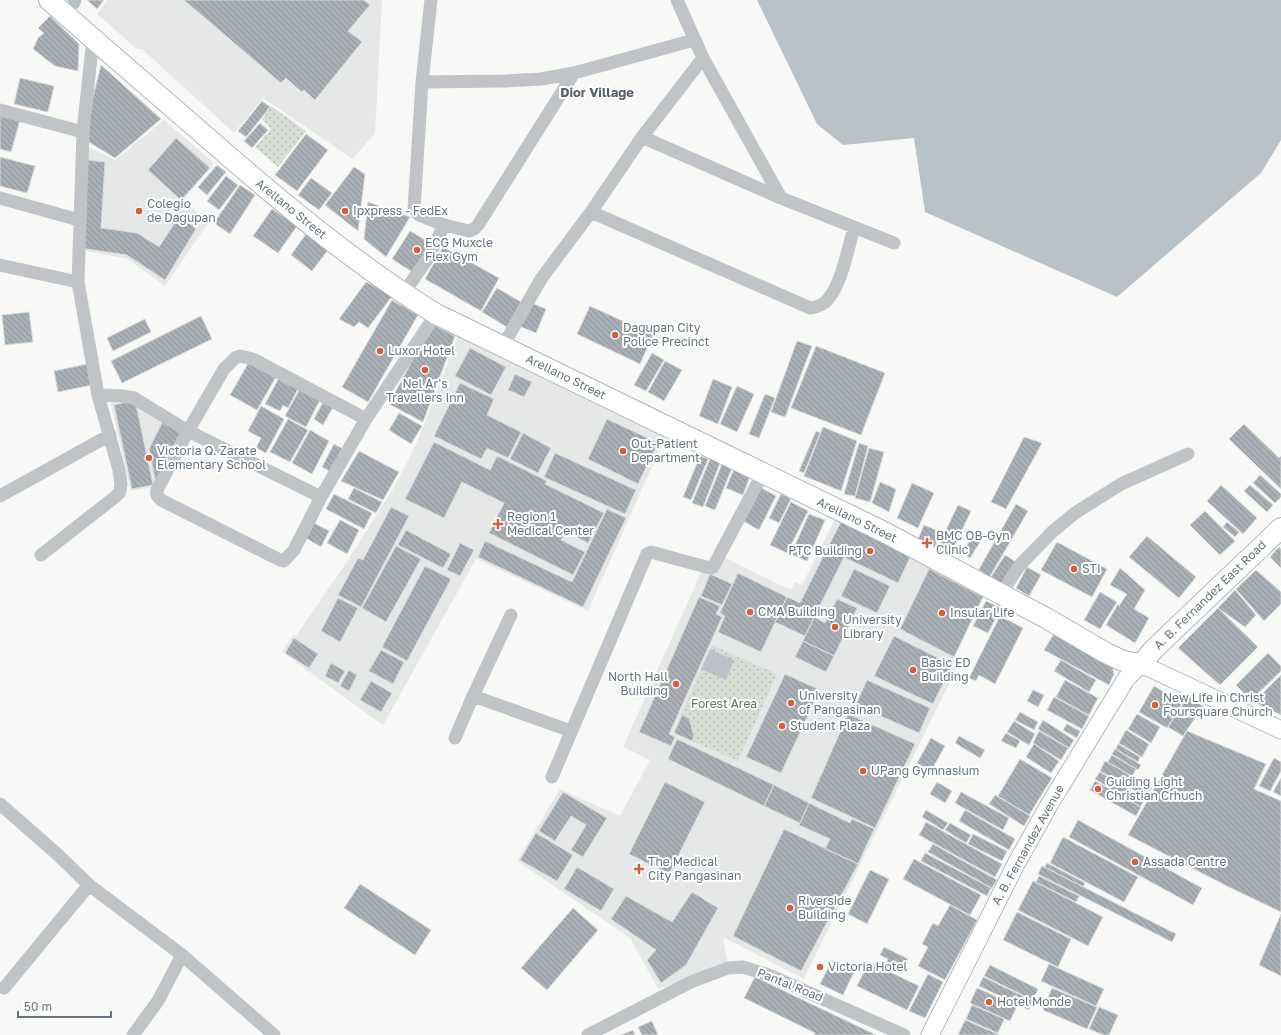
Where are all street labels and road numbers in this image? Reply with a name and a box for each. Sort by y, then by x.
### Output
street label: Arellano Street [253,175,330,242]
street label: Arellano Street [524,351,609,402]
street label: Arellano Street [815,494,900,545]
street label: A. B. Fernandez East Road [1150,537,1269,652]
street label: A. B. Fernandez Avenue [988,782,1067,908]
street label: Pantal Road [755,965,825,1005]

